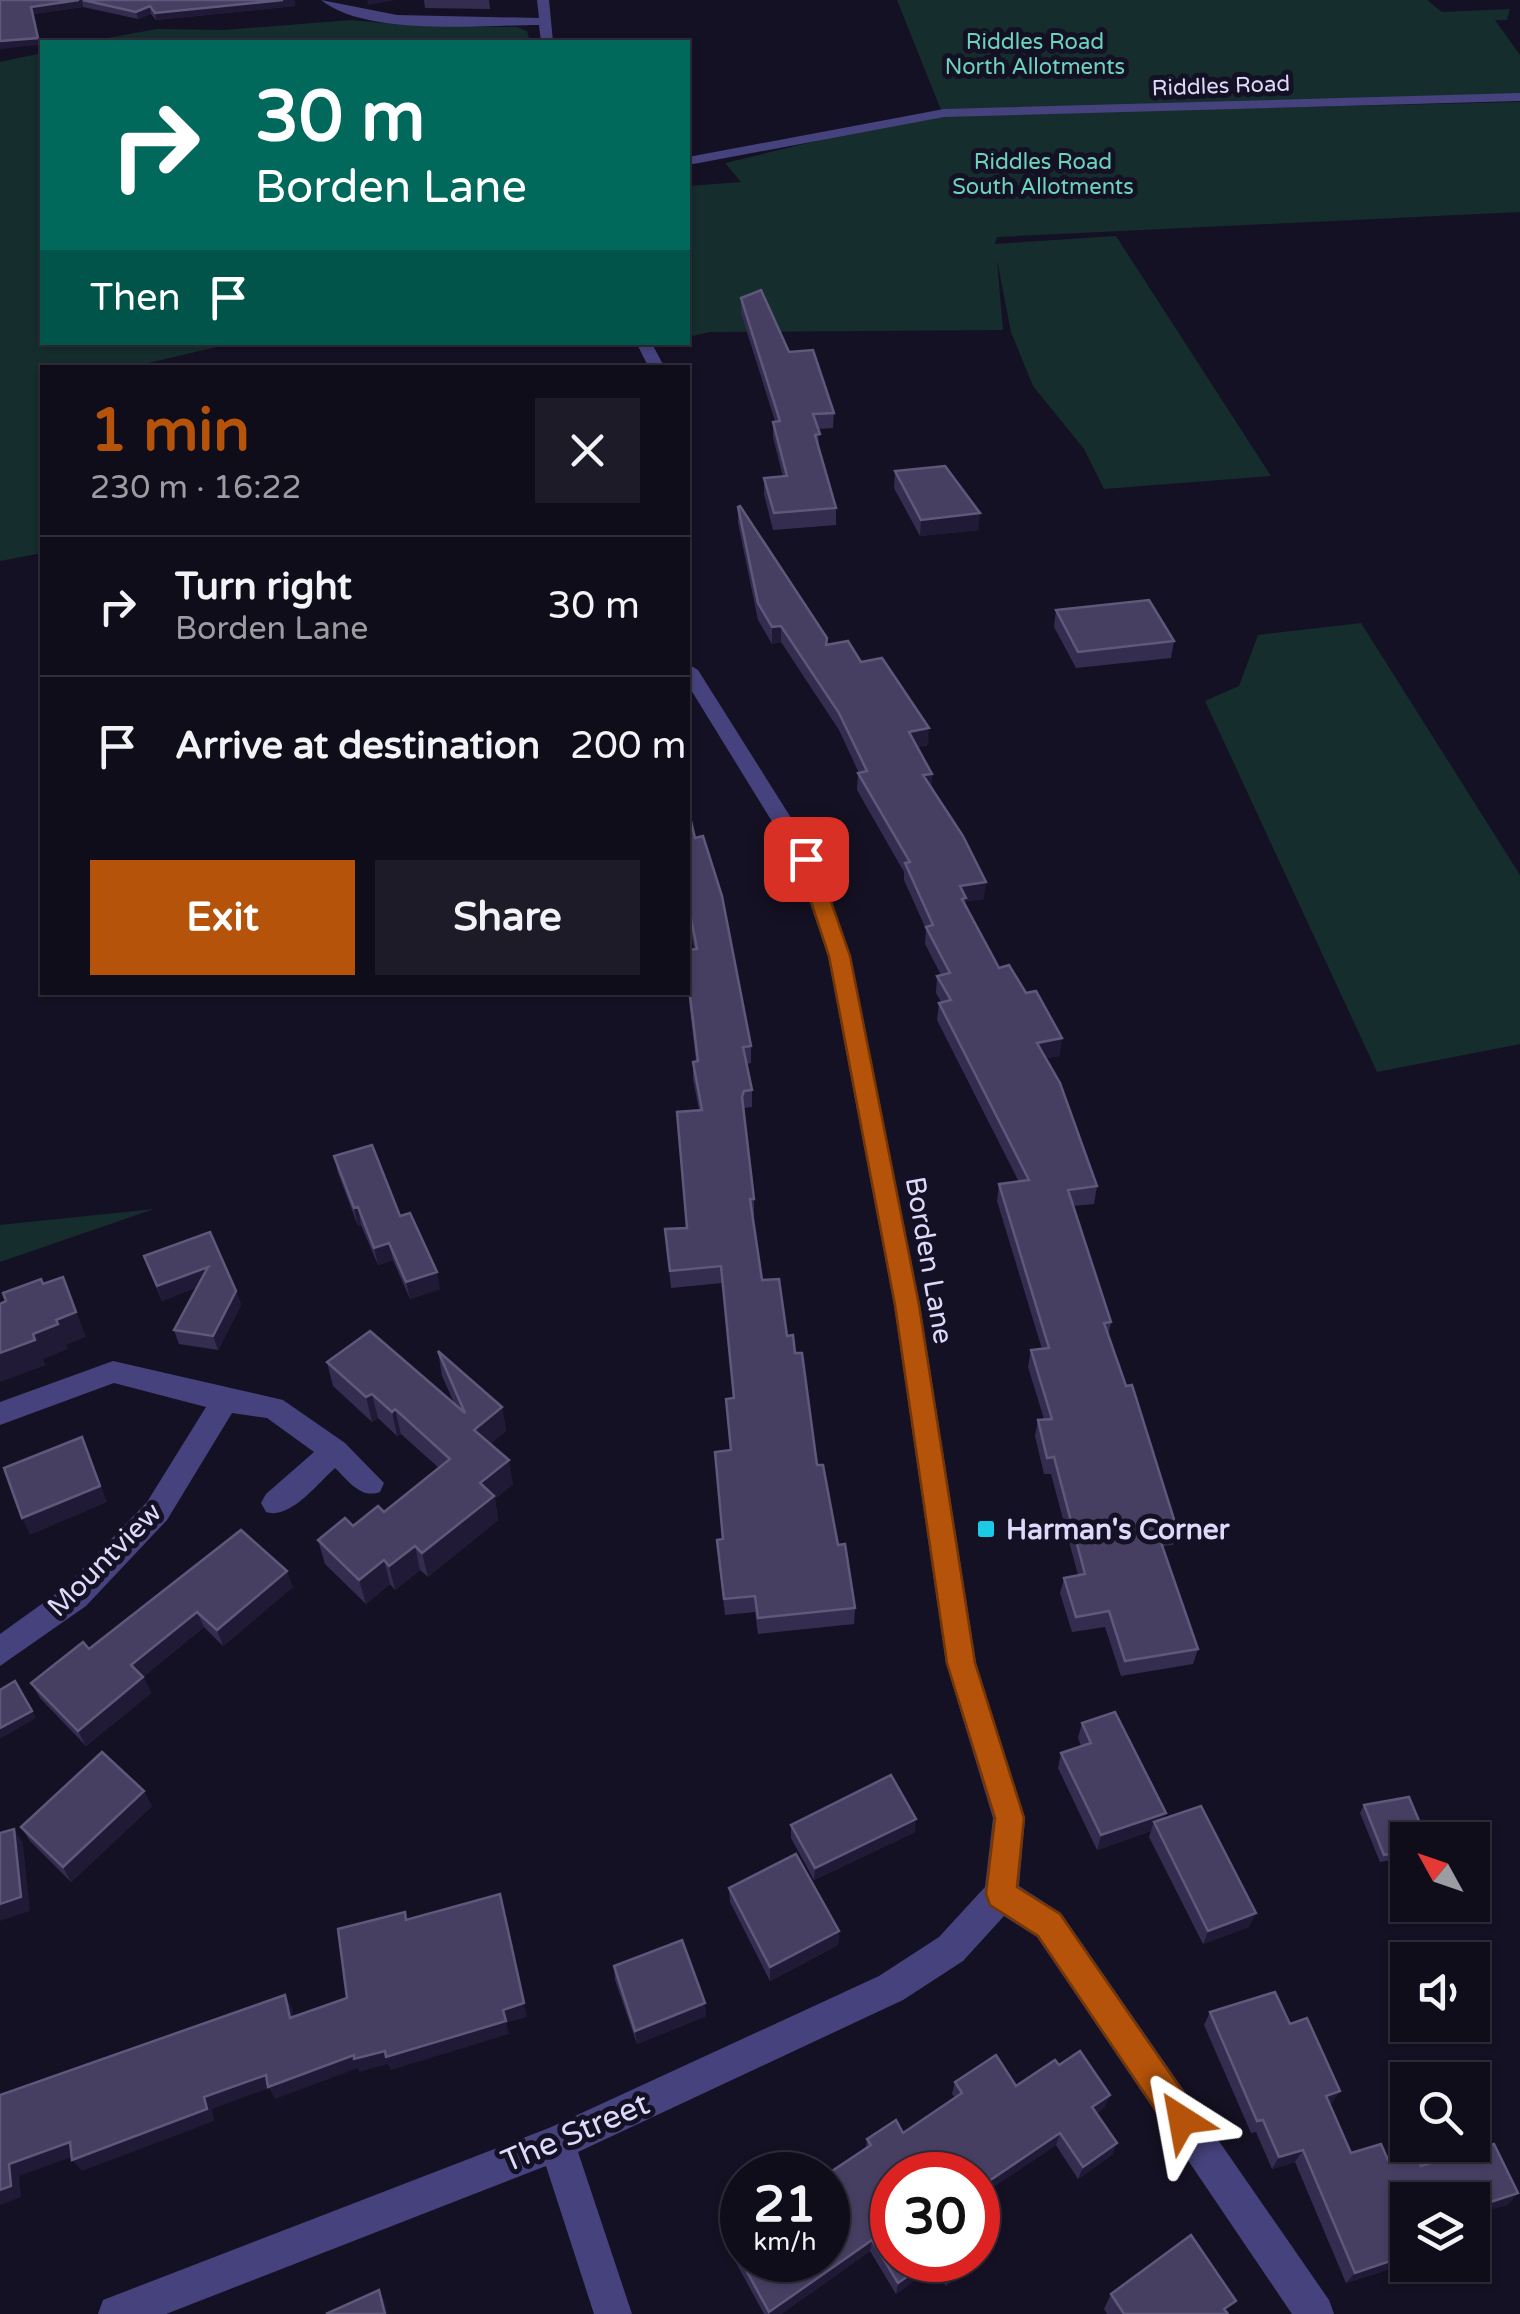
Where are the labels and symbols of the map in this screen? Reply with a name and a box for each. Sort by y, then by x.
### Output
park label: Riddles Road North Allotments [945,29,1125,80]
street label: Riddles Road [1151,71,1291,101]
park label: Riddles Road South Allotments [952,149,1134,200]
pin [764,817,849,902]
street label: Borden Lane [898,1174,960,1346]
street label: Mountview [40,1495,169,1624]
place label: Harman's Corner [1006,1513,1231,1547]
marker: Harman's Corner [975,1518,997,1540]
north arrow [1390,1822,1490,1922]
position arrow [1130,2068,1234,2172]
street label: The Street [496,2085,655,2181]
speed limit sign: 30 [870,2152,1000,2282]

